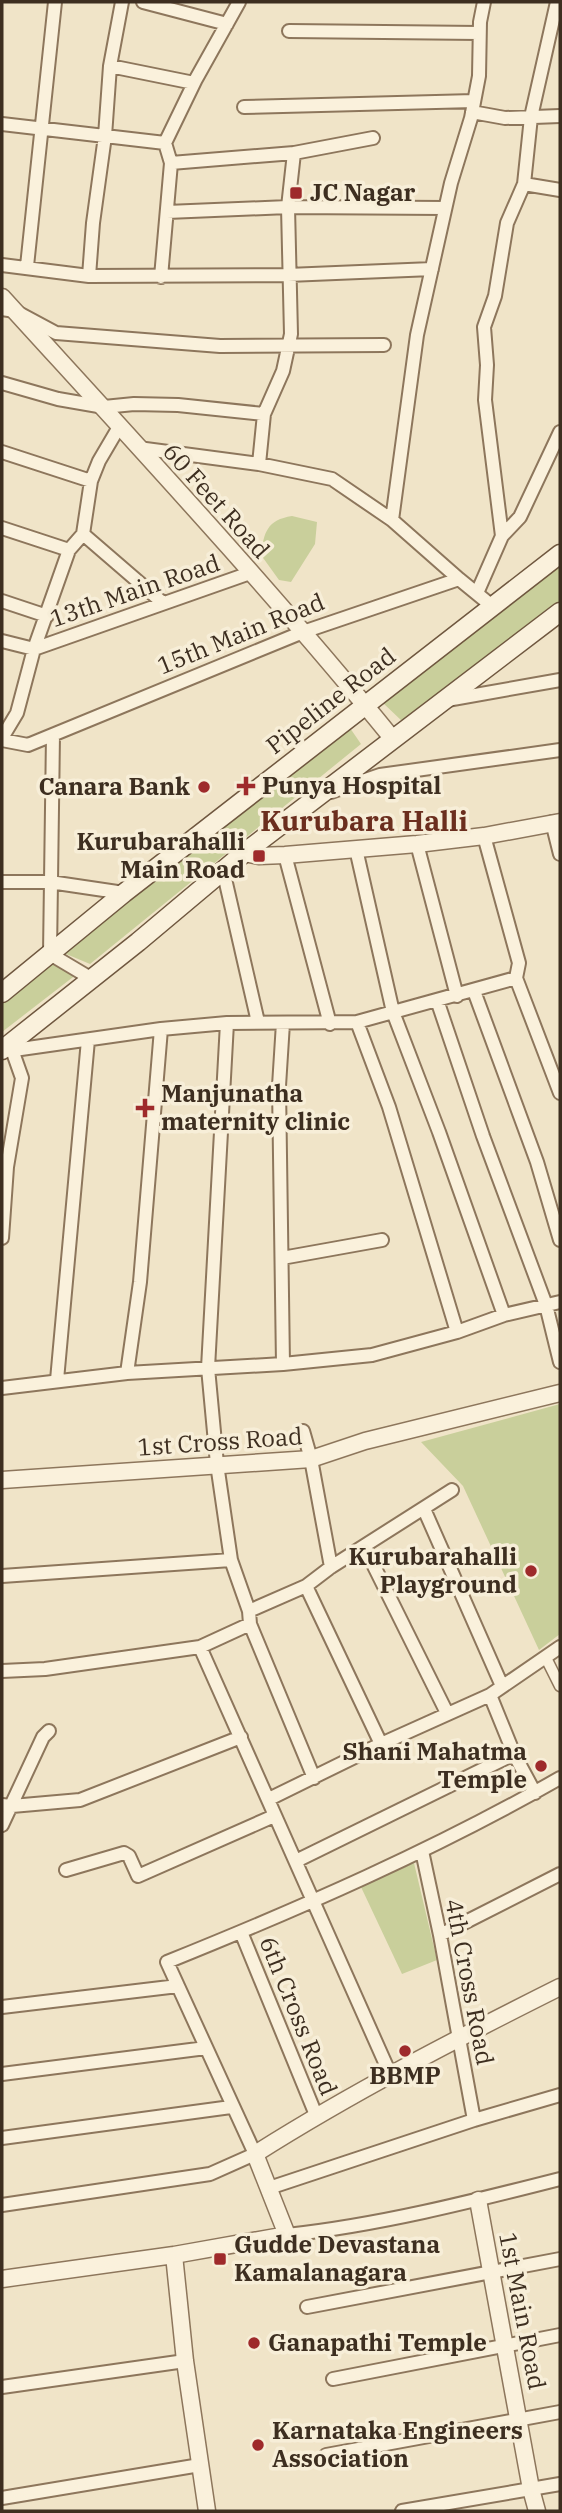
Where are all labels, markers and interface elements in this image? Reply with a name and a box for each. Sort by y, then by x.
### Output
place label: JC Nagar [310,176,416,208]
marker: JC Nagar [288,185,304,201]
street label: 60 Feet Road [156,436,277,565]
street label: 13th Main Road [46,546,224,634]
street label: 15th Main Road [152,585,329,681]
street label: Pipeline Road [259,640,402,761]
place label: Punya Hospital [262,769,442,801]
place label: Canara Bank [38,770,190,802]
marker: Punya Hospital [236,776,256,796]
marker: Canara Bank [196,779,212,795]
district label: Kurubara Halli [260,802,468,839]
place label: Kurubarahalli Main Road [77,825,245,885]
marker: Kurubarahalli Main Road [251,848,267,864]
place label: Manjunatha maternity clinic [161,1077,350,1137]
marker: Manjunatha maternity clinic [135,1098,155,1118]
street label: 1st Cross Road [136,1419,304,1463]
place label: Kurubarahalli Playground [349,1540,517,1600]
marker: Kurubarahalli Playground [523,1563,539,1579]
place label: Shani Mahatma Temple [343,1735,527,1795]
marker: Shani Mahatma Temple [533,1758,549,1774]
street label: 4th Cross Road [438,1896,502,2068]
street label: 6th Cross Road [252,1931,345,2100]
marker: BBMP [397,2043,413,2059]
place label: BBMP [369,2059,441,2091]
place label: Gudde Devastana Kamalanagara [234,2228,440,2288]
street label: 1st Main Road [492,2229,554,2392]
marker: Gudde Devastana Kamalanagara [212,2251,228,2267]
place label: Ganapathi Temple [268,2326,487,2358]
marker: Ganapathi Temple [246,2335,262,2351]
place label: Karnataka Engineers Association [272,2414,523,2474]
marker: Karnataka Engineers Association [250,2437,266,2453]

